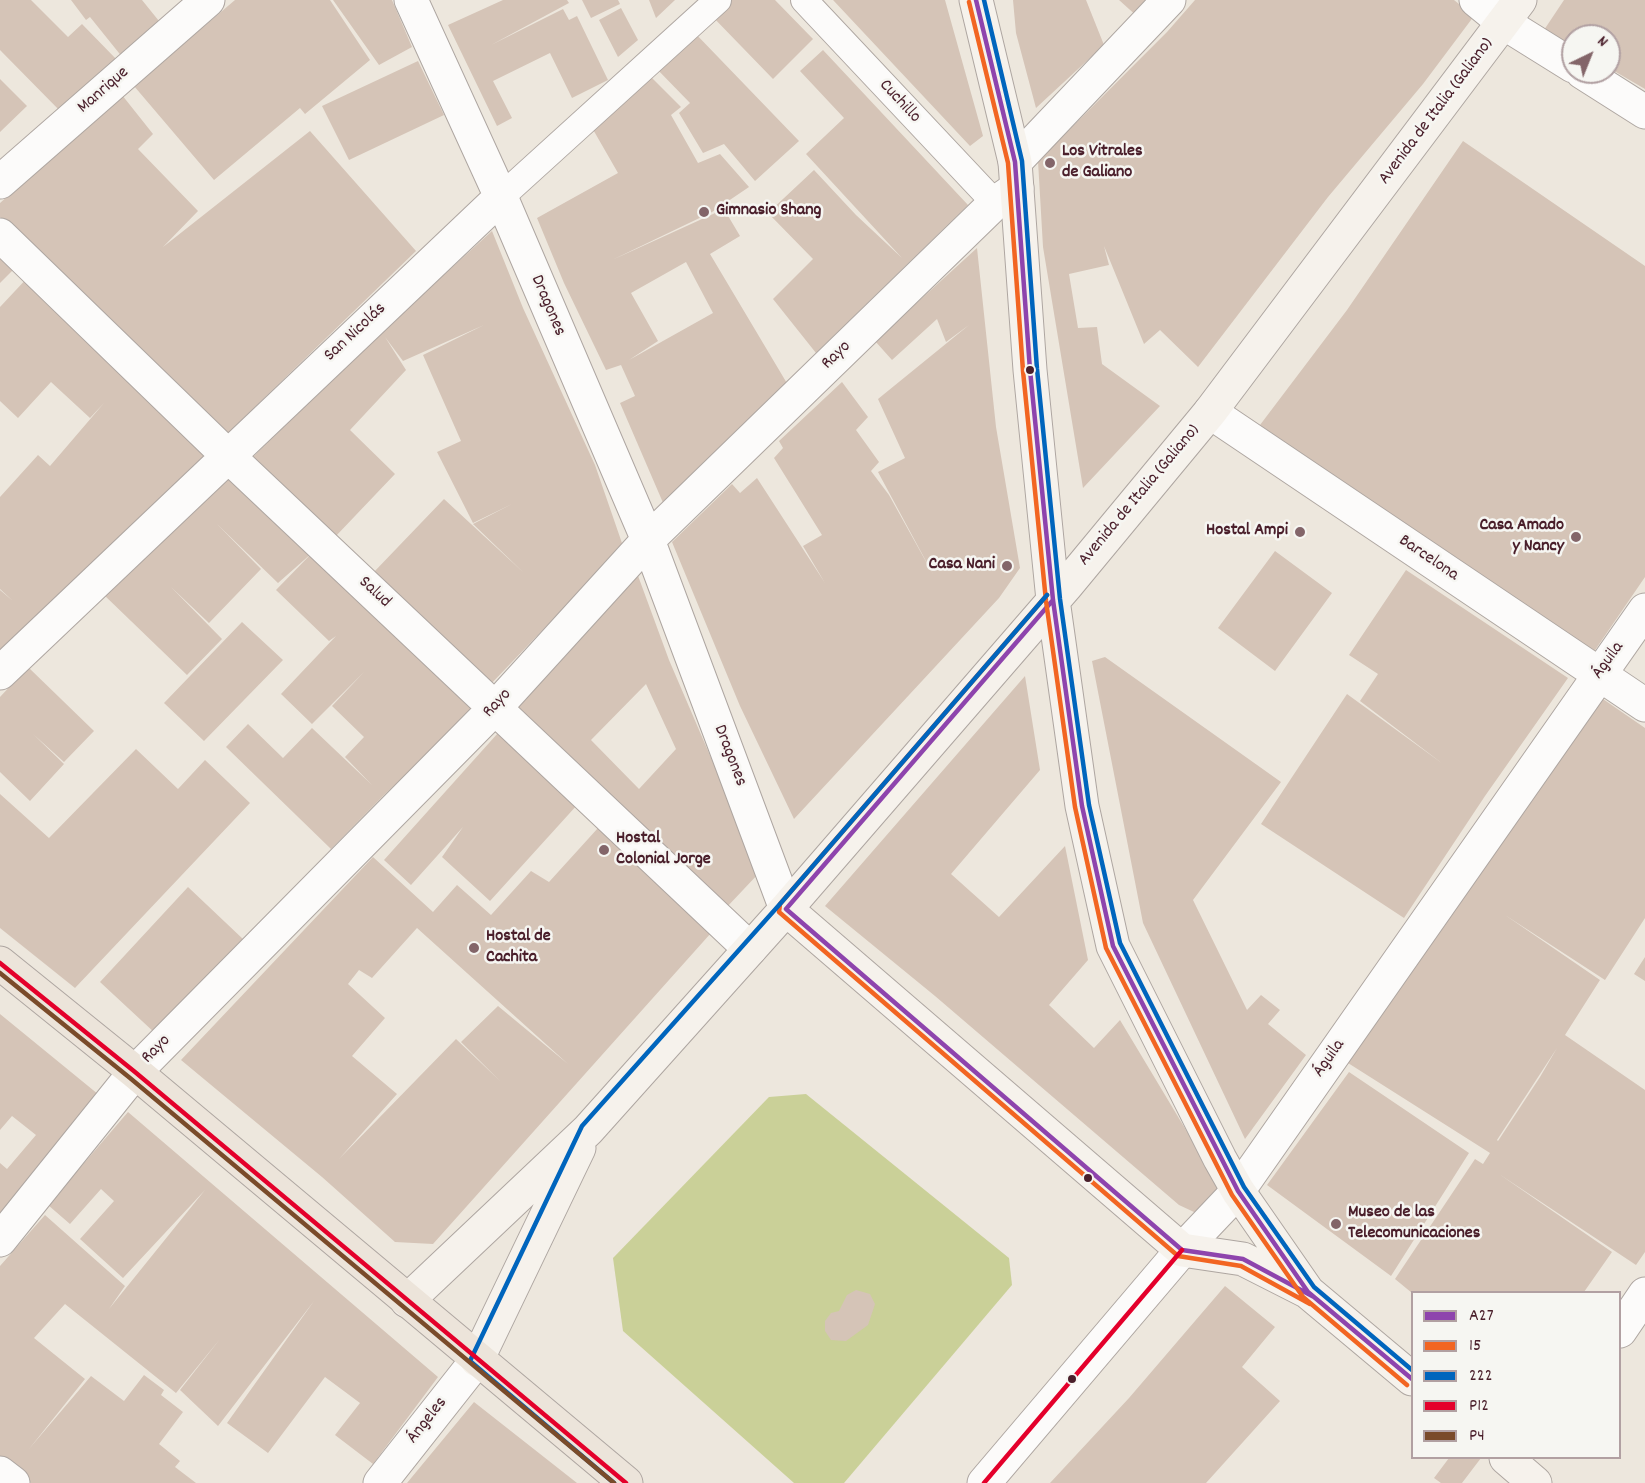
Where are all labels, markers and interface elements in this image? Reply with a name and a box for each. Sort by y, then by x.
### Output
north arrow [1561,24,1621,84]
text: N [1592,31,1613,53]
street label: Avenida de Italia (Galiano) [1375,34,1499,190]
street label: Manrique [74,63,134,119]
street label: Cuchillo [873,76,925,128]
place label: Los Vitrales de Galiano [1062,142,1143,184]
marker: Los Vitrales de Galiano [1043,156,1057,170]
place label: Gimnasio Shang [716,201,821,223]
marker: Gimnasio Shang [697,205,711,219]
street label: Dragones [525,272,569,340]
street label: San Nicolás [320,299,392,367]
street label: Rayo [818,337,856,375]
unlabelled marker [1024,364,1036,376]
street label: Avenida de Italia (Galiano) [1075,421,1205,571]
place label: Casa Amado y Nancy [1479,516,1564,558]
place label: Hostal Ampi [1206,521,1288,543]
marker: Hostal Ampi [1293,525,1307,539]
marker: Casa Amado y Nancy [1569,530,1583,544]
street label: Barcelona [1394,531,1462,587]
place label: Casa Nani [929,555,995,577]
marker: Casa Nani [1000,559,1014,573]
street label: Salud [353,573,395,613]
street label: Águila [1588,638,1630,684]
street label: Rayo [479,685,517,723]
street label: Dragones [707,722,751,790]
place label: Hostal Colonial Jorge [616,829,711,872]
marker: Hostal Colonial Jorge [597,843,611,857]
place label: Hostal de Cachita [486,927,551,970]
marker: Hostal de Cachita [467,941,481,955]
street label: Rayo [138,1031,176,1069]
street label: Águila [1309,1036,1351,1082]
unlabelled marker [1082,1172,1094,1184]
place label: Museo de las Telecomunicaciones [1348,1203,1480,1246]
marker: Museo de las Telecomunicaciones [1329,1217,1343,1231]
legend [1411,1291,1621,1459]
text: A27 [1469,1304,1494,1329]
text: 15 [1469,1334,1481,1359]
text: 222 [1469,1364,1493,1389]
unlabelled marker [1066,1373,1078,1385]
street label: Ángeles [403,1393,453,1449]
text: P12 [1469,1394,1489,1419]
text: P4 [1469,1424,1485,1449]

